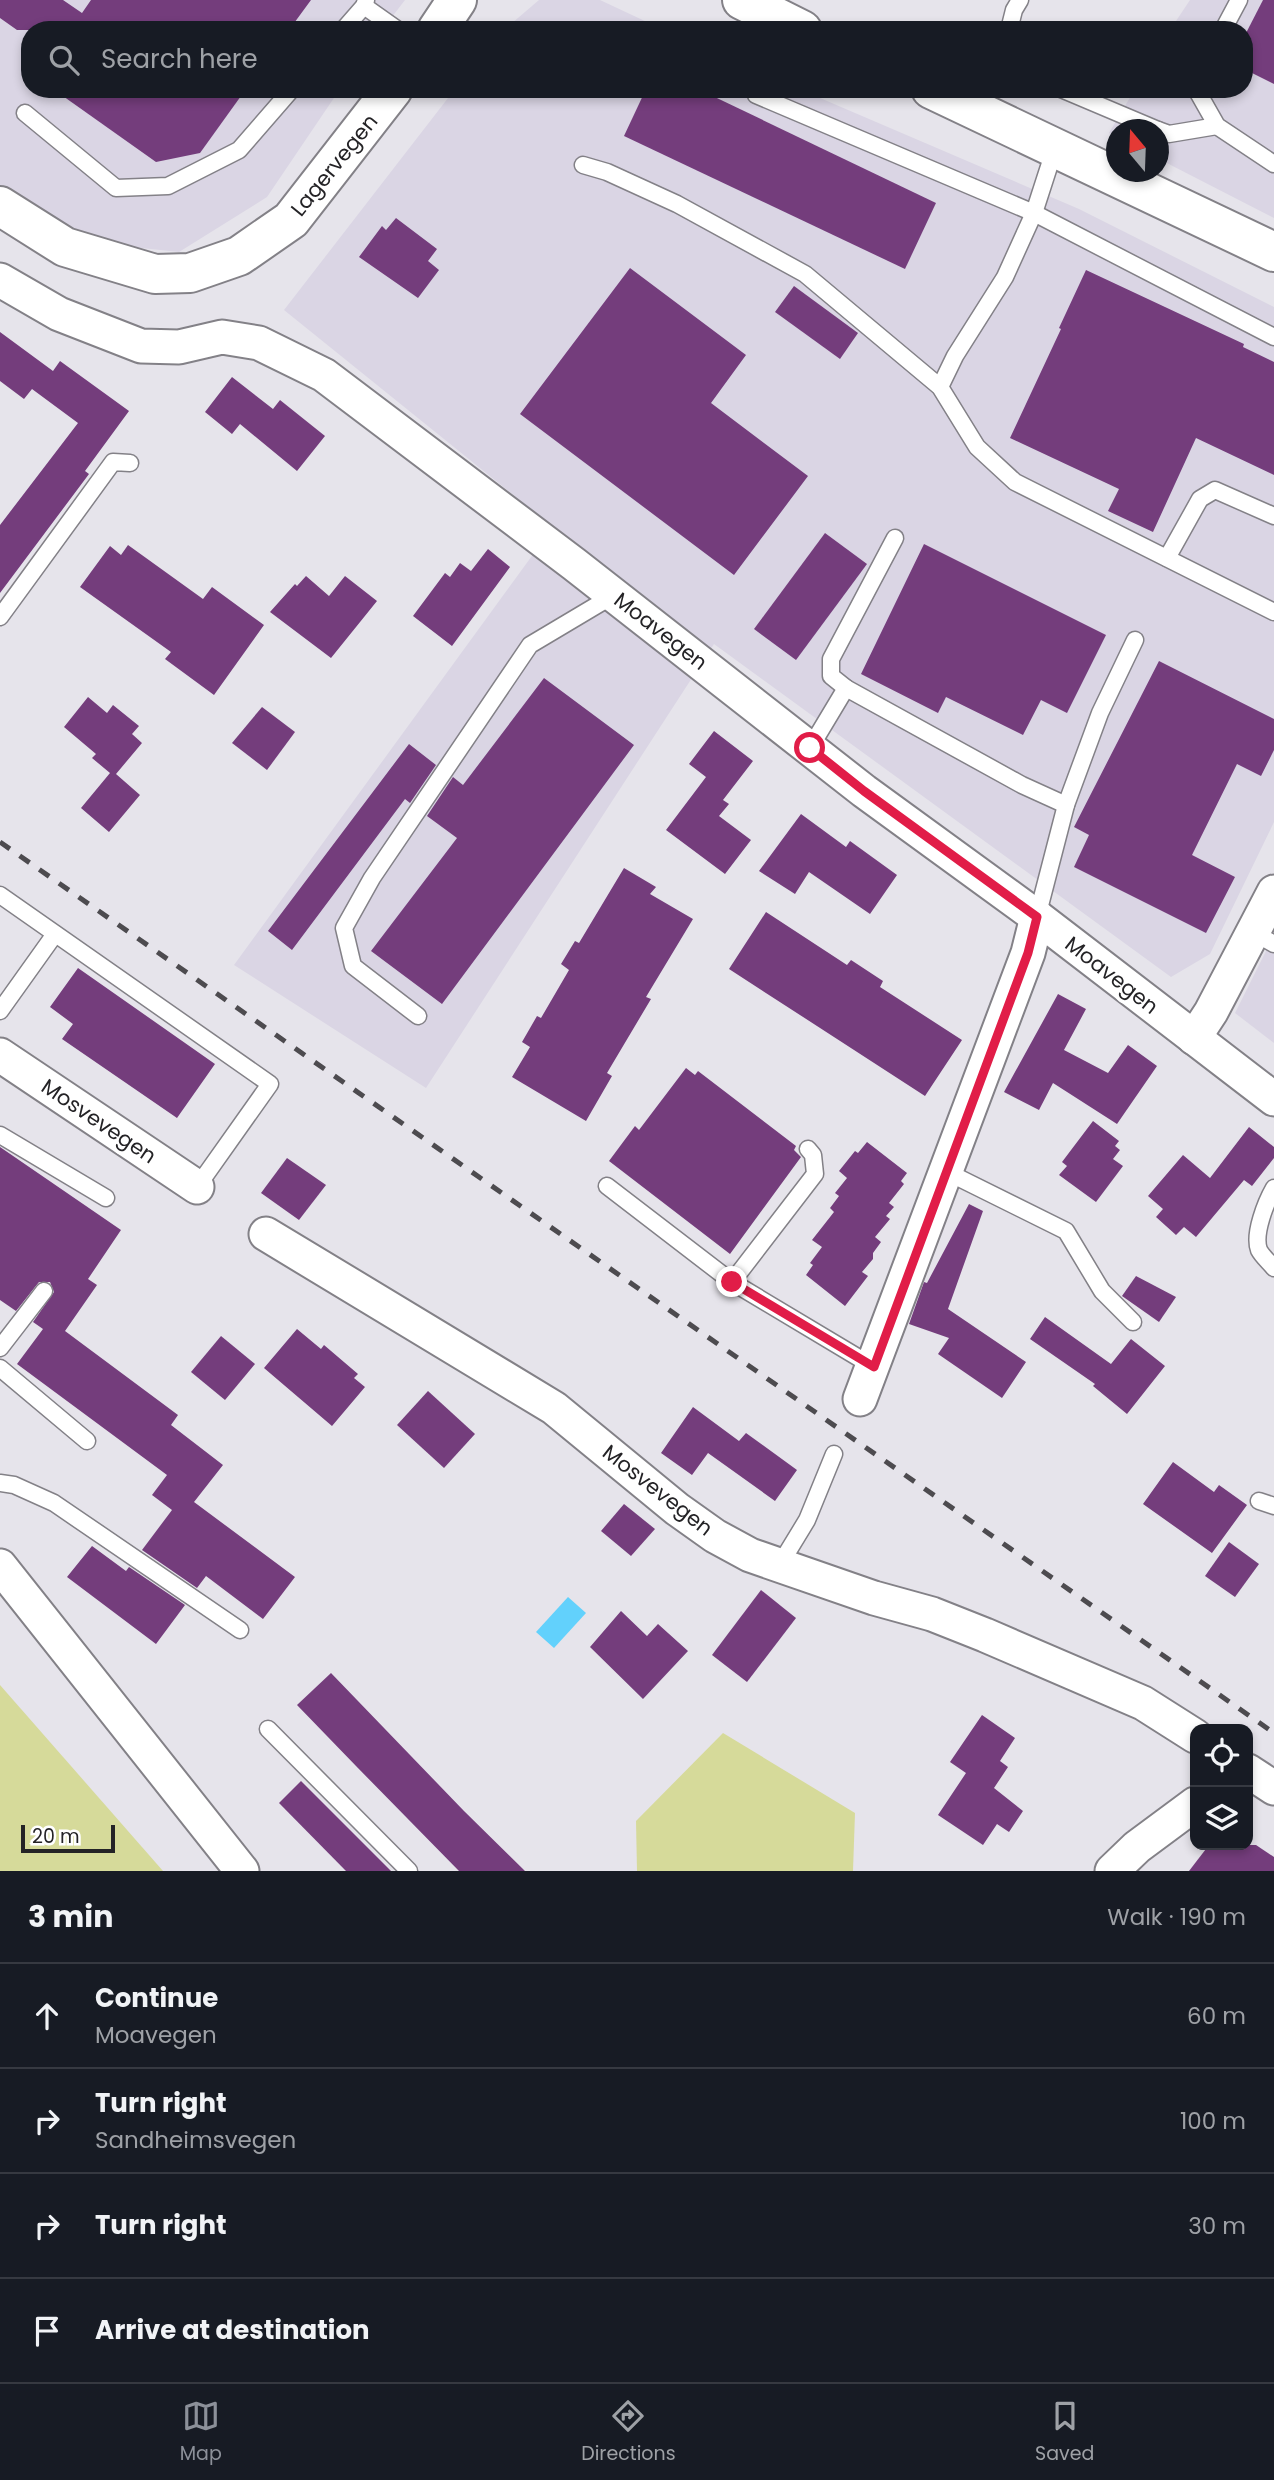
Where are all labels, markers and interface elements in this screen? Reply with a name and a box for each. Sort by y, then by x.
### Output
search box [21,21,1253,98]
icon: search [45,41,83,79]
text: Search here [101,41,258,77]
street label: Lagervegen [284,108,384,222]
north arrow [1106,119,1169,182]
street label: Moavegen [608,585,714,677]
route start [794,732,825,763]
street label: Moavegen [1059,929,1165,1021]
street label: Mosvevegen [36,1072,162,1170]
route end [716,1266,747,1297]
street label: Mosvevegen [597,1438,719,1542]
map controls [1190,1724,1253,1850]
button: locate [1190,1724,1253,1787]
button: layers [1190,1787,1253,1850]
scale bar [21,1822,116,1854]
text: 20 m [32,1823,80,1850]
text: 3 min [28,1895,113,1938]
text: Walk · 190 m [1107,1901,1246,1933]
text: Continue [95,1980,218,2016]
icon: ahead [28,1997,66,2035]
text: 60 m [1187,2000,1246,2032]
text: Moavegen [95,2019,217,2051]
text: Turn right [95,2085,227,2121]
icon: right [28,2102,66,2140]
text: 100 m [1180,2105,1246,2137]
text: Sandheimsvegen [95,2124,296,2156]
icon: right [28,2207,66,2245]
text: Turn right [95,2207,227,2243]
text: 30 m [1188,2210,1246,2242]
icon: arrive [28,2312,66,2350]
text: Arrive at destination [95,2312,370,2348]
tab: Map [180,2397,222,2468]
tab: Directions [581,2397,676,2468]
tab: Saved [1035,2397,1094,2468]

